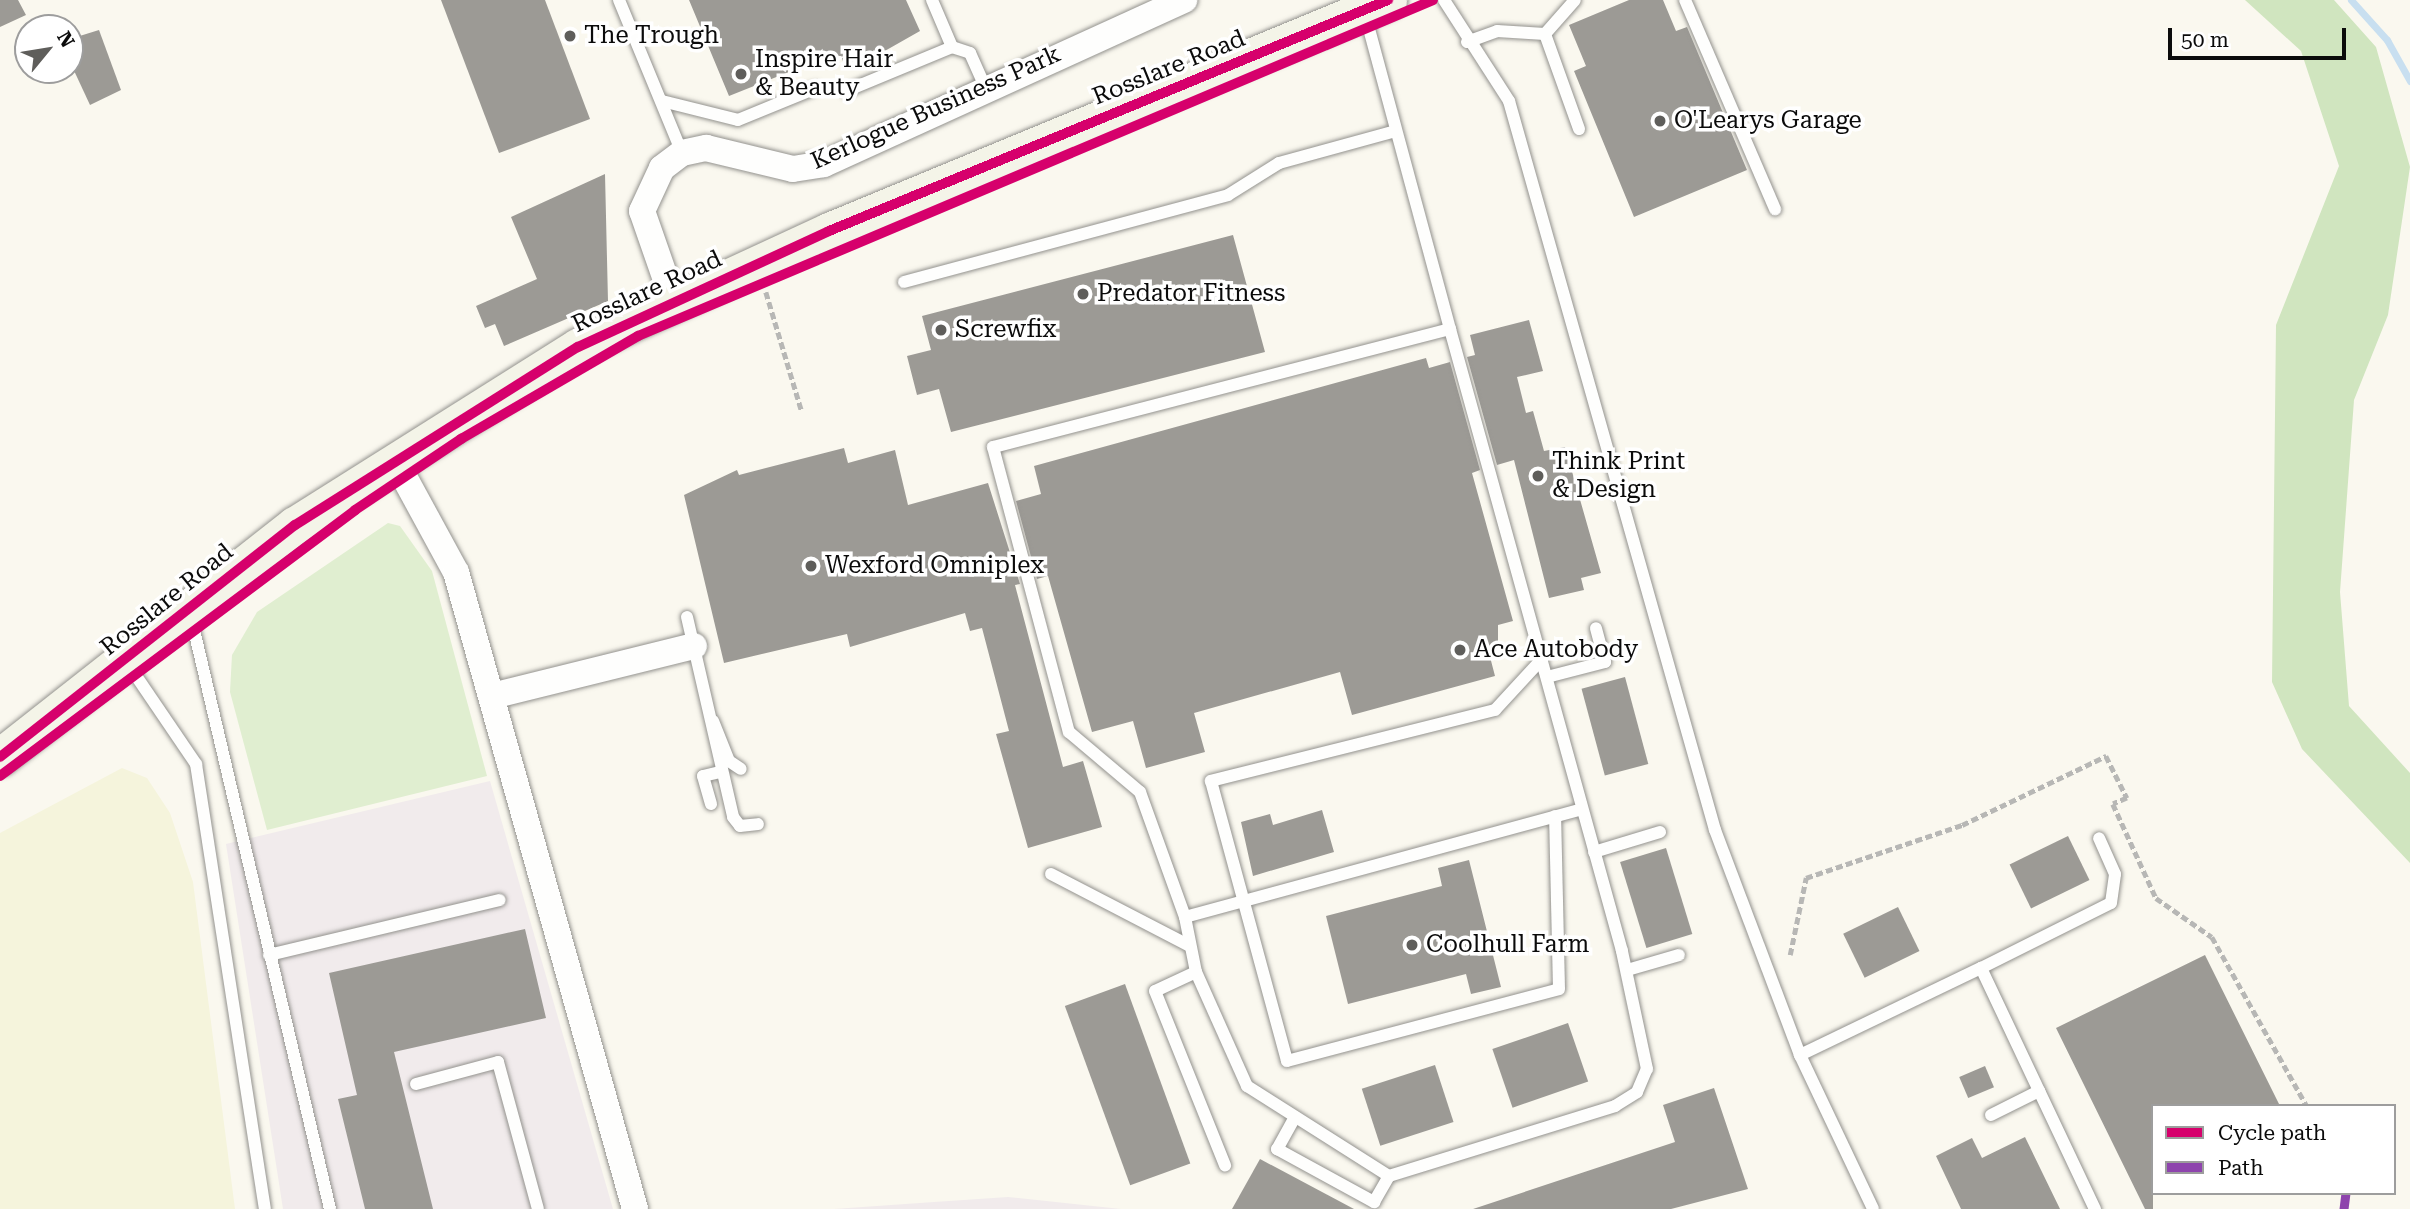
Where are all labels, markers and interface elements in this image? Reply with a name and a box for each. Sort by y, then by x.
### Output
north arrow [14,14,84,84]
scale bar [2172,14,2350,58]
place label: The Trough [584,22,719,50]
street label: Rosslare Road [1089,24,1249,112]
text: N [52,27,80,51]
marker: The Trough [562,28,578,44]
text: 50 m [2181,28,2229,52]
street label: Kerlogue Business Park [807,40,1065,176]
place label: Inspire Hair & Beauty [755,46,893,102]
marker: Inspire Hair & Beauty [733,66,749,82]
place label: O'Learys Garage [1674,107,1862,135]
marker: O'Learys Garage [1652,113,1668,129]
street label: Rosslare Road [568,245,726,339]
place label: Predator Fitness [1097,280,1285,308]
marker: Predator Fitness [1075,286,1091,302]
place label: Screwfix [955,316,1056,344]
marker: Screwfix [933,322,949,338]
place label: Think Print & Design [1552,448,1685,504]
marker: Think Print & Design [1530,468,1546,484]
street label: Rosslare Road [95,538,239,662]
place label: Wexford Omniplex [825,552,1044,580]
marker: Wexford Omniplex [803,558,819,574]
place label: Ace Autobody [1474,636,1638,664]
marker: Ace Autobody [1452,642,1468,658]
place label: Coolhull Farm [1426,931,1589,959]
marker: Coolhull Farm [1404,937,1420,953]
legend [2151,1104,2396,1195]
text: Cycle path [2218,1121,2326,1145]
text: Path [2218,1156,2264,1180]

